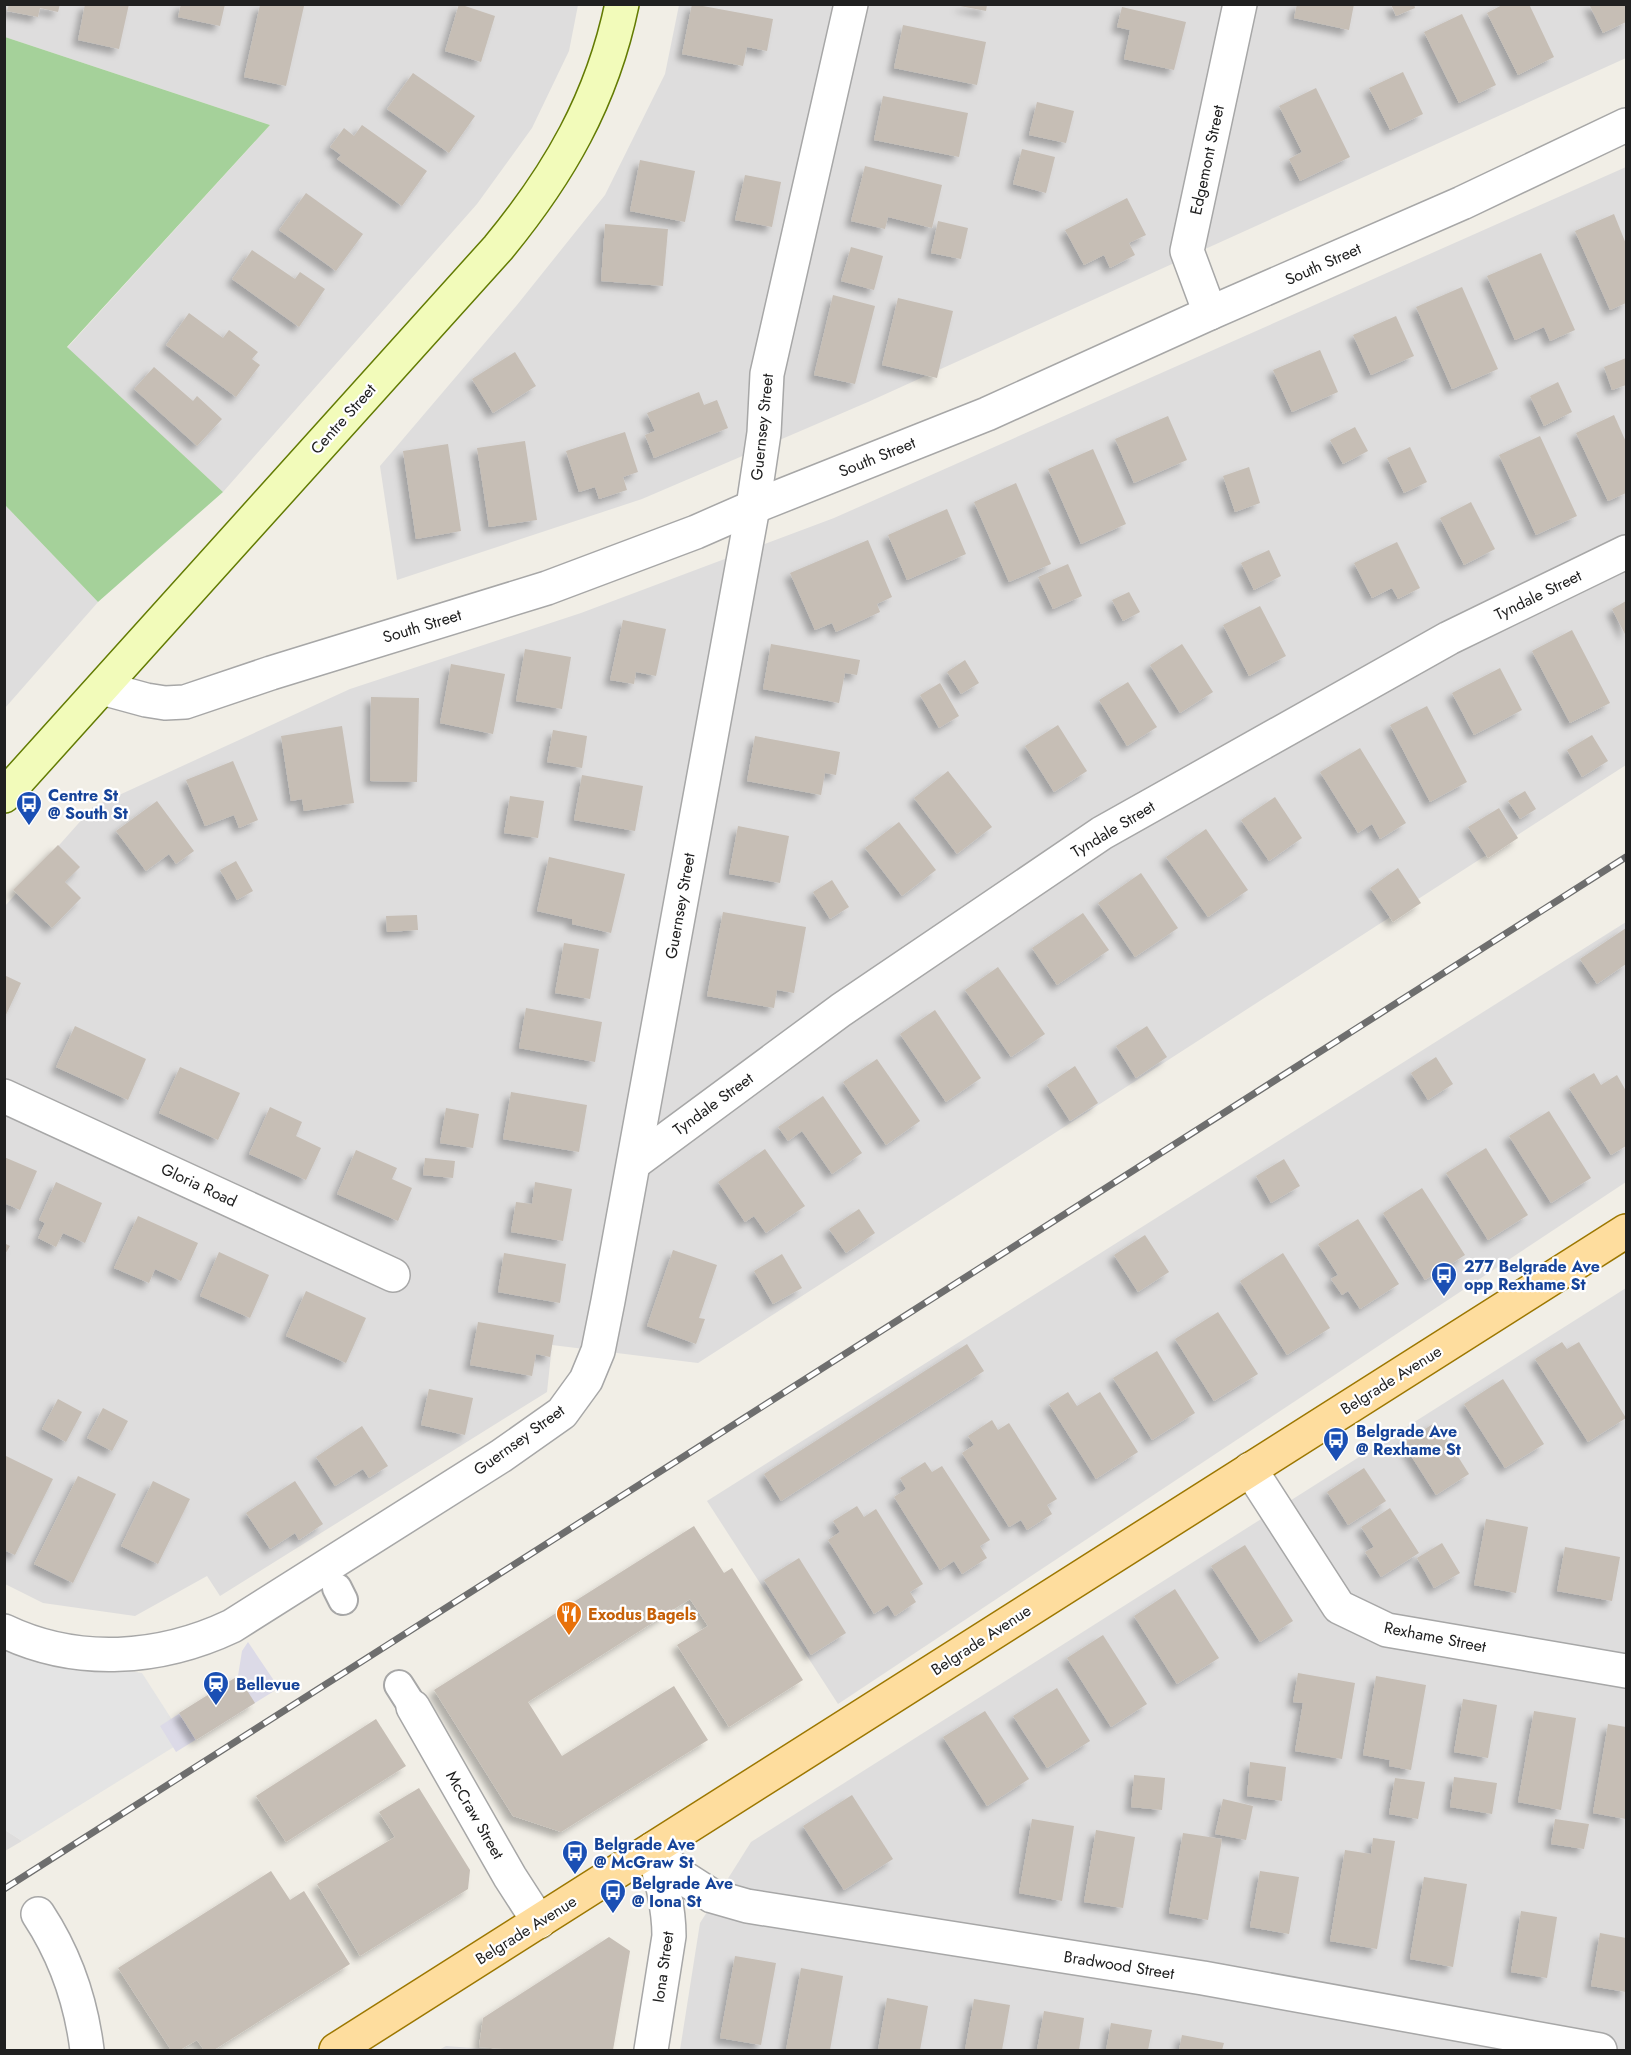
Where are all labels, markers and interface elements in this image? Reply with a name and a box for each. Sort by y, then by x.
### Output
street label: Edgemont Street [1184,103,1230,217]
street label: South Street [1281,237,1365,291]
street label: Guernsey Street [745,372,779,482]
street label: Centre Street [305,379,381,459]
street label: South Street [835,431,919,483]
street label: Tyndale Street [1491,564,1585,626]
street label: South Street [380,603,464,649]
place label: Centre St @ South St [48,784,129,825]
bus stop icon: Centre St @ South St [14,789,44,827]
street label: Tyndale Street [1067,795,1159,863]
street label: Guernsey Street [659,851,701,961]
street label: Tyndale Street [668,1067,758,1141]
street label: Gloria Road [157,1157,241,1213]
place label: 277 Belgrade Ave opp Rexhame St [1464,1255,1600,1296]
bus stop icon: 277 Belgrade Ave opp Rexhame St [1429,1260,1459,1298]
street label: Belgrade Avenue [1336,1340,1446,1420]
street label: Guernsey Street [469,1399,569,1481]
place label: Belgrade Ave @ Rexhame St [1356,1420,1462,1461]
bus stop icon: Belgrade Ave @ Rexhame St [1321,1425,1351,1463]
restaurant icon: Exodus Bagels [554,1599,584,1637]
street label: Belgrade Avenue [926,1599,1036,1681]
place label: Exodus Bagels [588,1603,696,1626]
street label: Rexhame Street [1382,1616,1488,1658]
station icon: Bellevue [201,1669,231,1707]
place label: Bellevue [236,1673,300,1696]
street label: McCraw Street [440,1767,510,1864]
place label: Belgrade Ave @ McGraw St [594,1833,695,1874]
bus stop icon: Belgrade Ave @ McGraw St [560,1838,590,1876]
place label: Belgrade Ave @ Iona St [632,1872,733,1913]
bus stop icon: Belgrade Ave @ Iona St [598,1877,628,1915]
street label: Belgrade Avenue [471,1890,581,1970]
street label: Iona Street [647,1930,679,2004]
street label: Bradwood Street [1062,1945,1176,1985]

